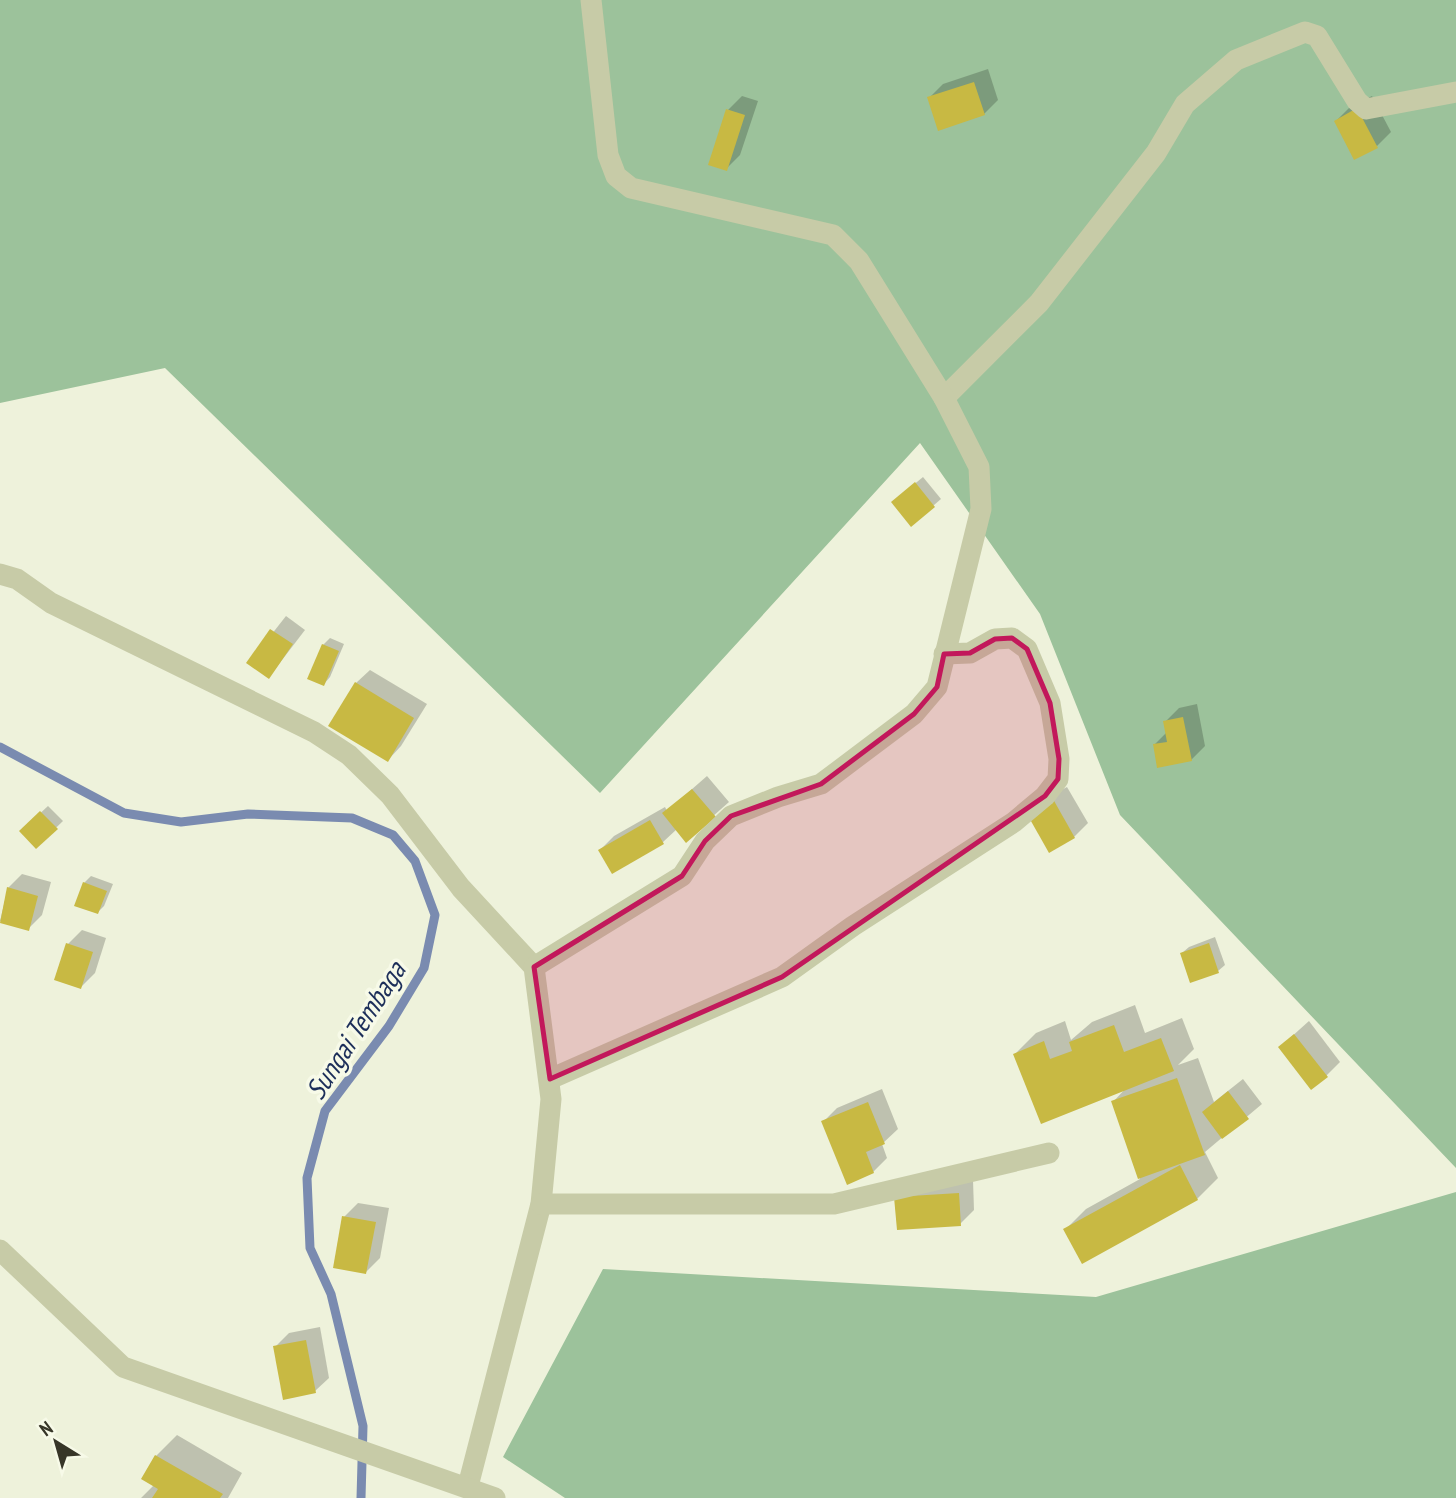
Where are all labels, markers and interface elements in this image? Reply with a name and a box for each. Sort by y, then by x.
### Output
water label: Sungai Tembaga [297,953,414,1106]
north arrow [21,1407,91,1477]
text: N [34,1416,57,1441]

